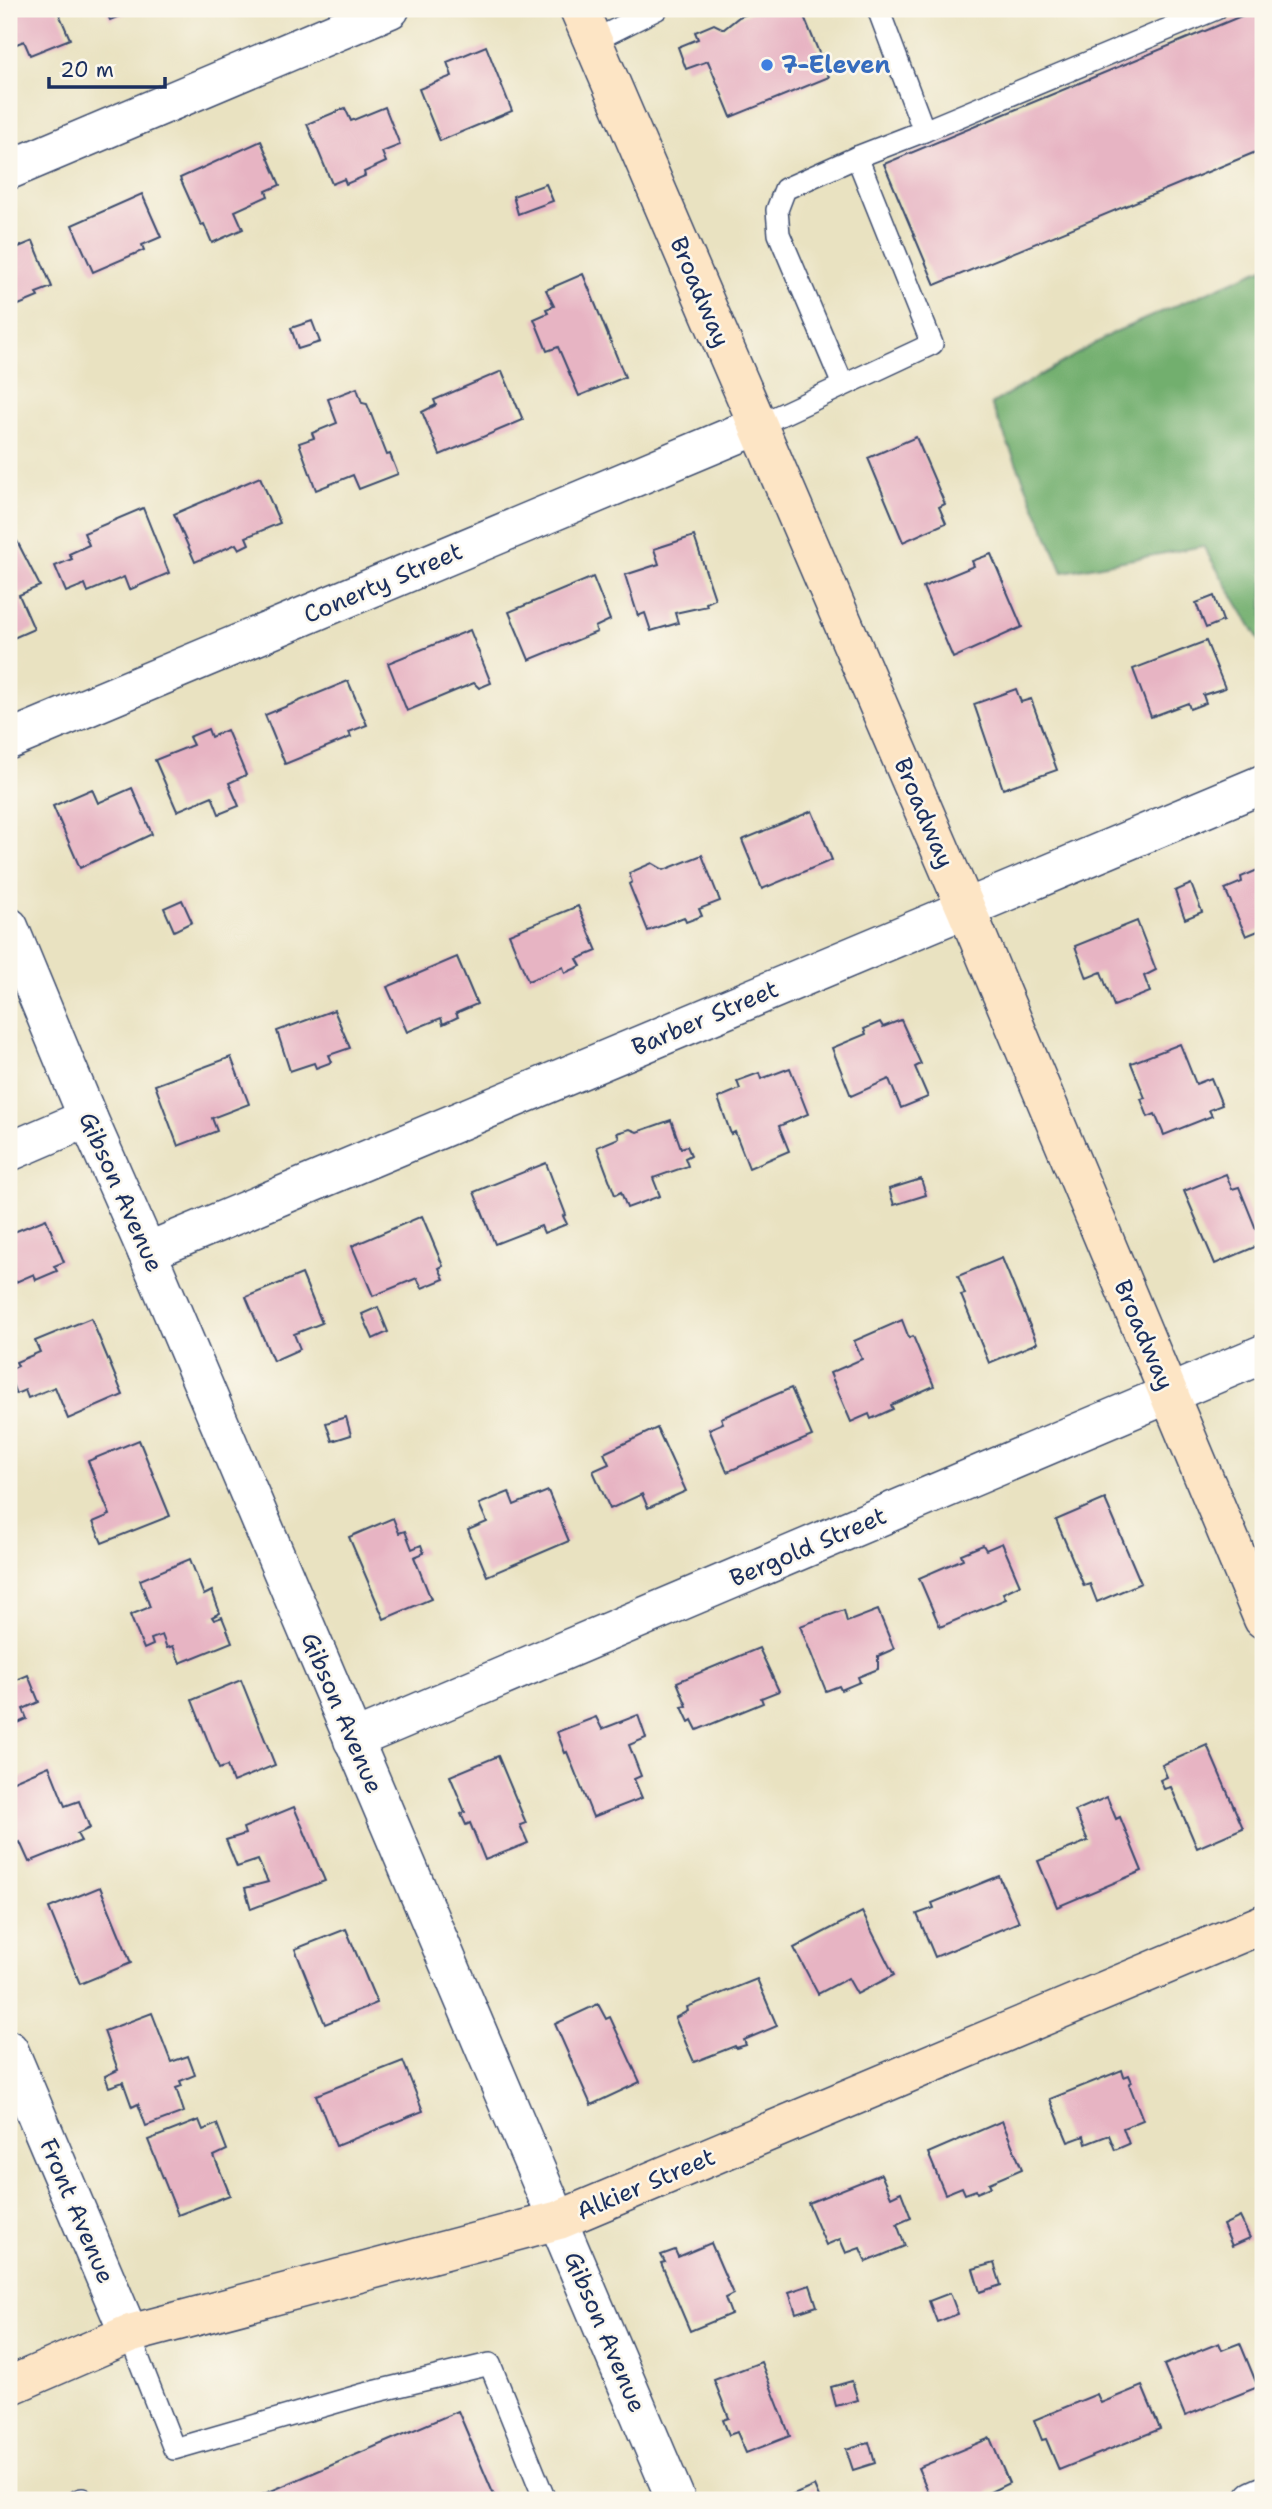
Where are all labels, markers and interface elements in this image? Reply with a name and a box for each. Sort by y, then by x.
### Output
scale bar [49,46,164,90]
place label: 7-Eleven [781,49,891,81]
text: 20 m [60,56,114,84]
marker: 7-Eleven [759,57,775,73]
street label: Broadway [662,232,738,352]
street label: Conerty Street [299,535,467,631]
street label: Broadway [886,753,962,873]
street label: Barber Street [627,973,783,1063]
street label: Gibson Avenue [71,1107,171,1277]
street label: Broadway [1106,1275,1182,1395]
street label: Bergold Street [725,1500,891,1594]
street label: Gibson Avenue [294,1628,390,1798]
street label: Front Avenue [32,2134,122,2288]
street label: Alkier Street [572,2140,720,2228]
street label: Gibson Avenue [557,2247,653,2417]

